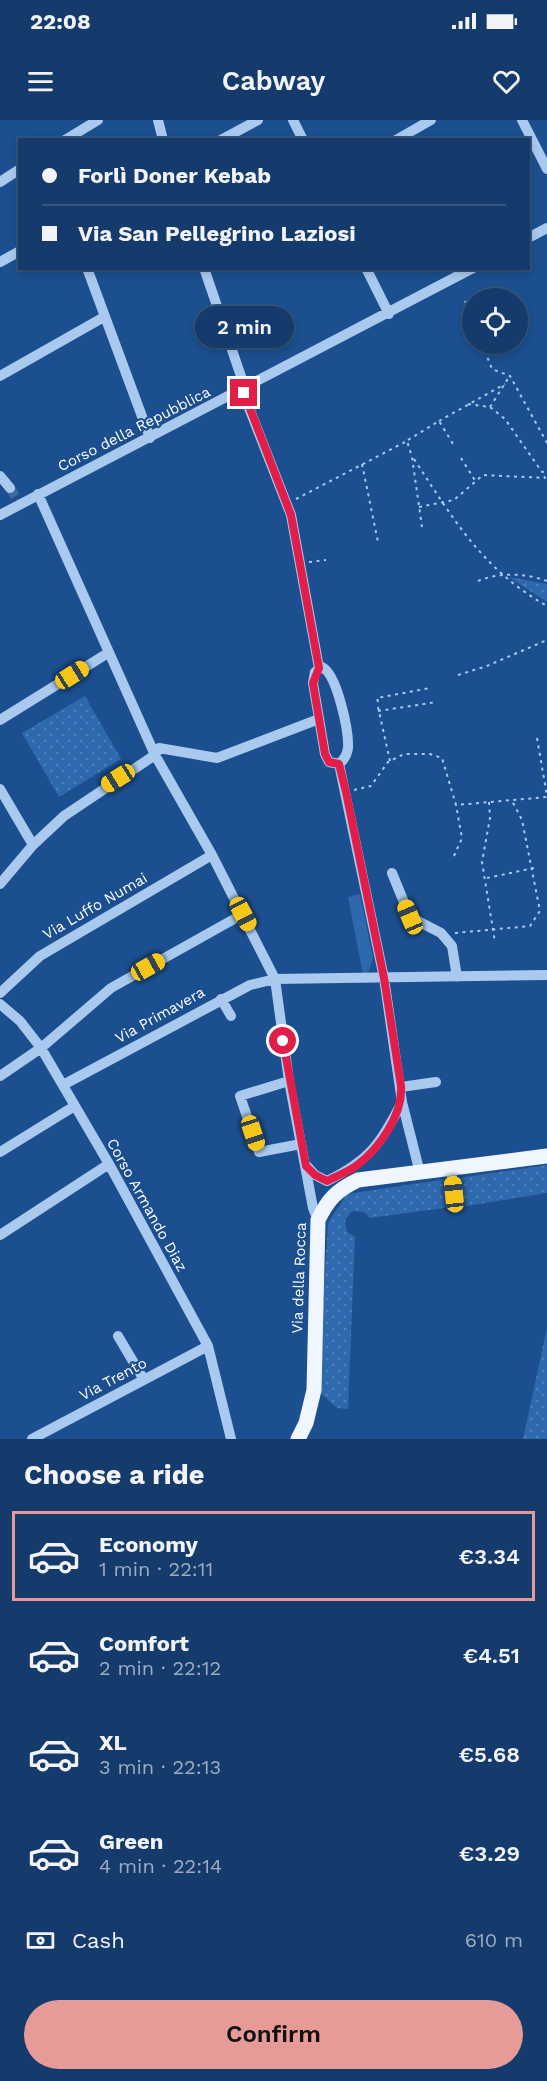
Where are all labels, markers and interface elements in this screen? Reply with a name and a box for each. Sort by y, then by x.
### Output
text: 22:08 [30,9,91,34]
icon: menu [24,65,57,98]
text: Cabway [222,65,325,97]
icon: heart [490,65,523,98]
text: Forlì Doner Kebab [78,163,271,188]
text: Via San Pellegrino Laziosi [78,221,356,246]
map controls [462,288,528,354]
button: locate [462,288,528,354]
callout: 2 min [194,306,294,348]
text: 2 min [217,315,272,339]
route end [230,379,257,406]
street label: Corso della Repubblica [55,382,214,475]
car [52,658,92,692]
car [98,761,138,795]
street label: Via Luffo Numai [40,869,150,943]
car [227,894,259,934]
car [395,897,425,937]
car [128,950,168,984]
street label: Via Primavera [112,983,208,1047]
route start [269,1027,296,1054]
car [239,1113,267,1153]
street label: Corso Armando Diaz [103,1135,191,1275]
car [443,1175,465,1213]
street label: Via della Rocca [288,1221,310,1334]
street label: Via Trento [76,1354,150,1404]
text: Choose a ride [24,1459,204,1491]
icon: car [27,1529,81,1583]
text: Economy [99,1532,198,1557]
text: €3.34 [459,1544,520,1569]
text: 1 min · 22:11 [99,1557,213,1581]
icon: car [27,1628,81,1682]
text: Comfort [99,1631,189,1656]
text: €4.51 [463,1643,520,1668]
text: 2 min · 22:12 [99,1656,221,1680]
icon: car [27,1727,81,1781]
text: XL [99,1730,127,1755]
text: €5.68 [459,1742,520,1767]
text: 3 min · 22:13 [99,1755,221,1779]
icon: car [27,1826,81,1880]
text: Green [99,1829,163,1854]
text: €3.29 [459,1841,520,1866]
text: 4 min · 22:14 [99,1854,222,1878]
icon: cash [24,1924,57,1957]
text: Cash [72,1928,125,1953]
text: 610 m [465,1928,523,1952]
button: Confirm [24,2000,523,2069]

